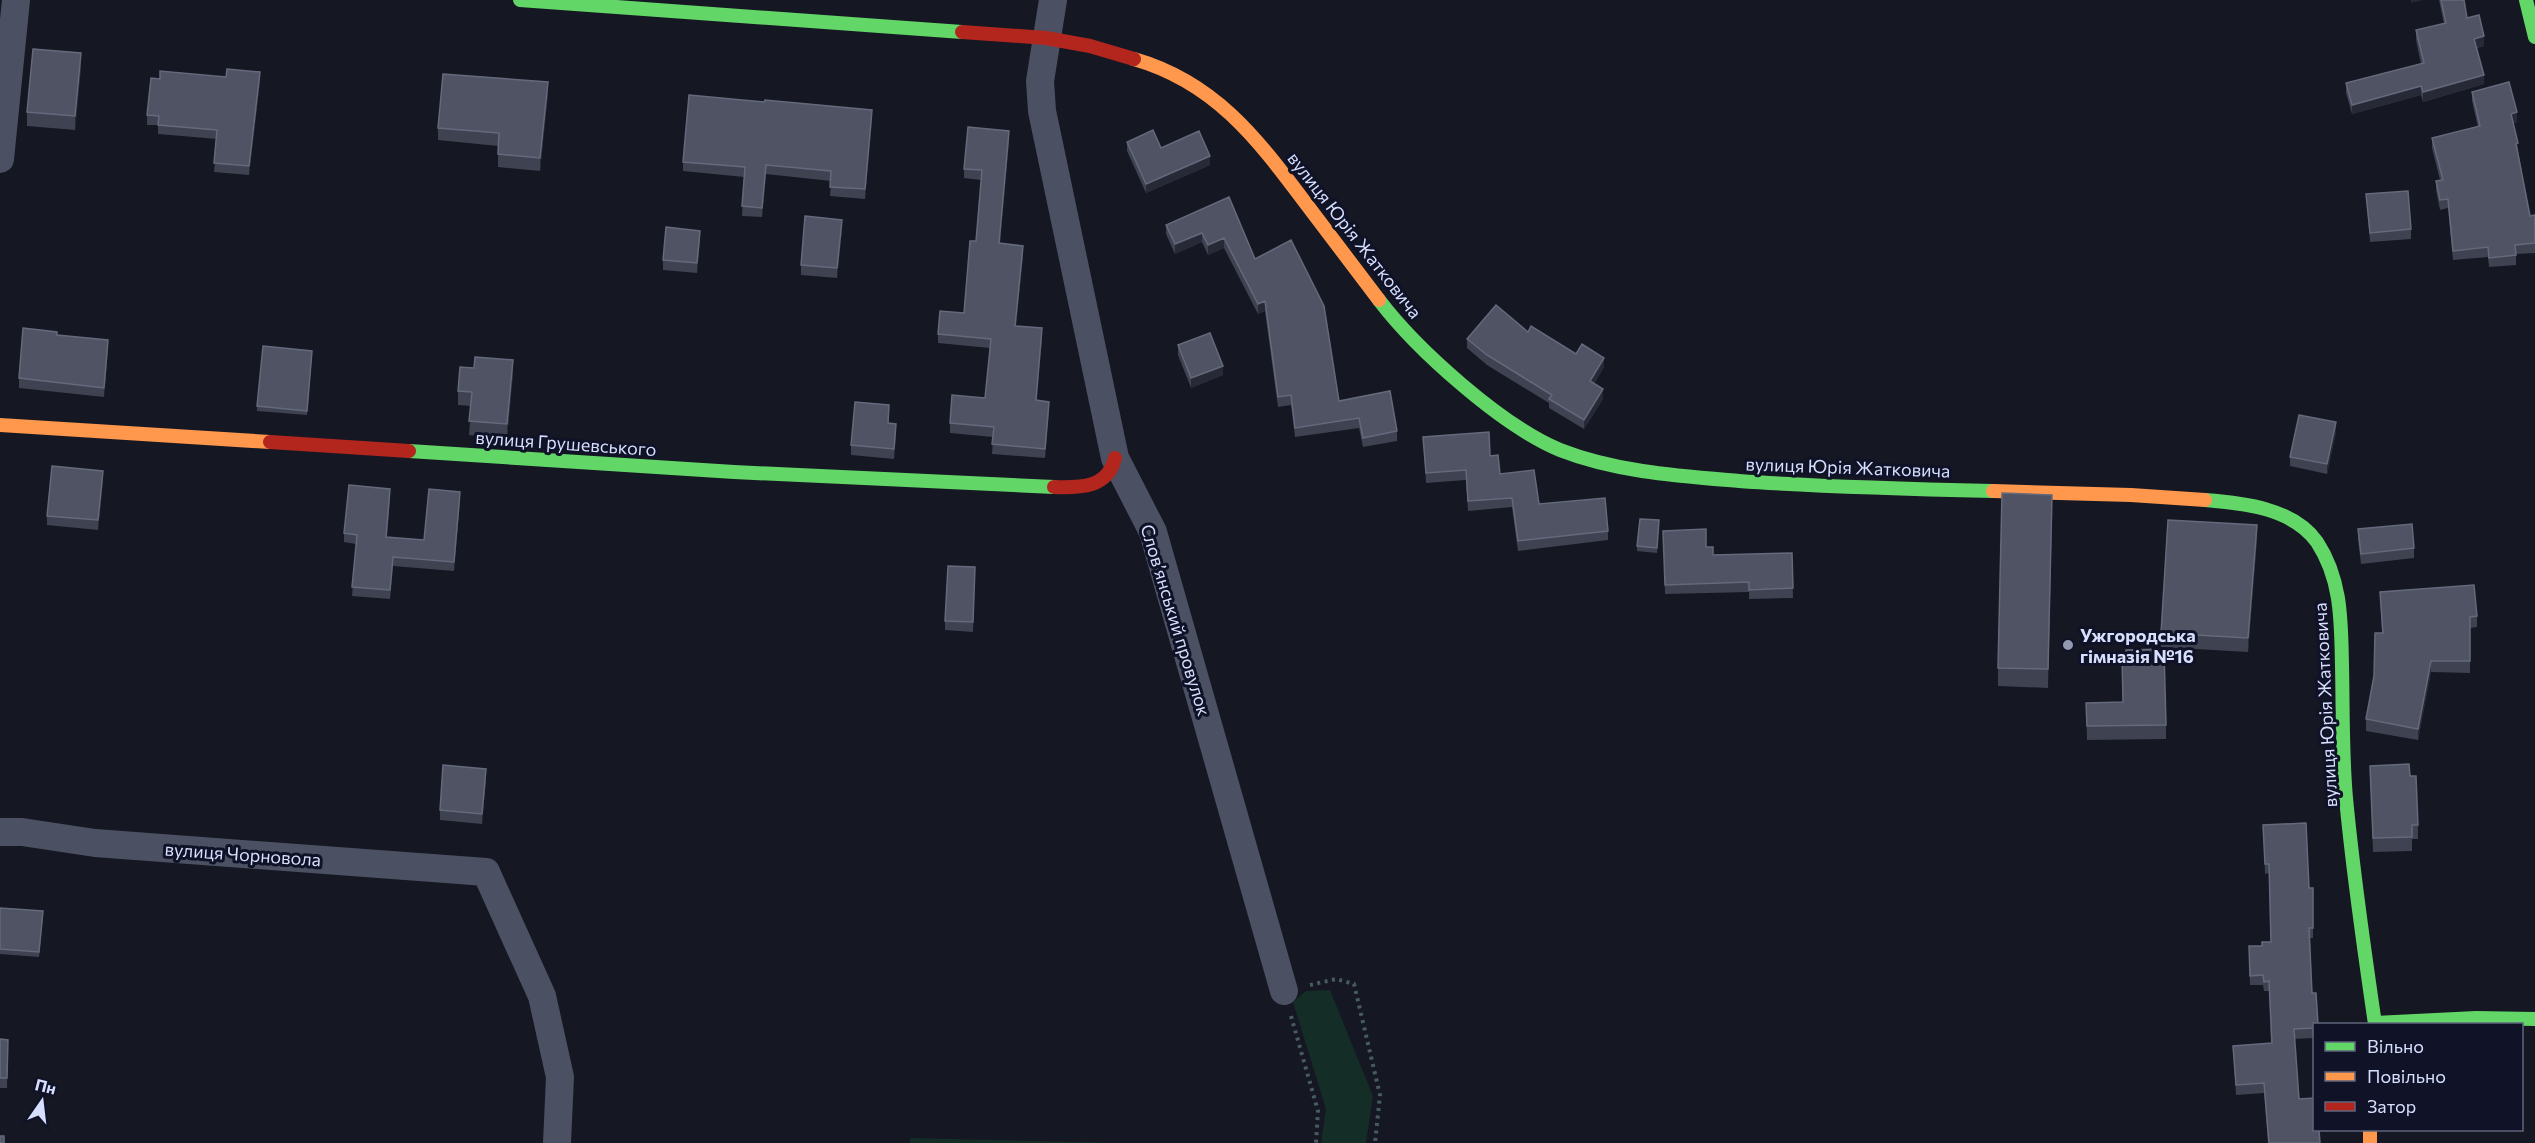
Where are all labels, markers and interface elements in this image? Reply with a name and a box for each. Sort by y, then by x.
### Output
street label: вулиця Юрія Жатковича [1283,147,1427,323]
street label: вулиця Грушевського [475,426,657,460]
street label: вулиця Юрія Жатковича [1745,452,1951,482]
street label: Словʼянський провулок [1136,521,1216,719]
street label: вулиця Юрія Жатковича [2309,602,2341,808]
place label: Ужгородська гімназія №16 [2080,624,2196,667]
marker: Ужгородська гімназія №16 [2061,638,2075,652]
street label: вулиця Чорновола [164,838,322,870]
legend [2313,1023,2523,1131]
text: Вільно [2367,1035,2424,1057]
text: Повільно [2367,1065,2446,1087]
north arrow [12,1071,72,1131]
text: Пн [33,1074,58,1098]
text: Затор [2367,1095,2416,1117]

